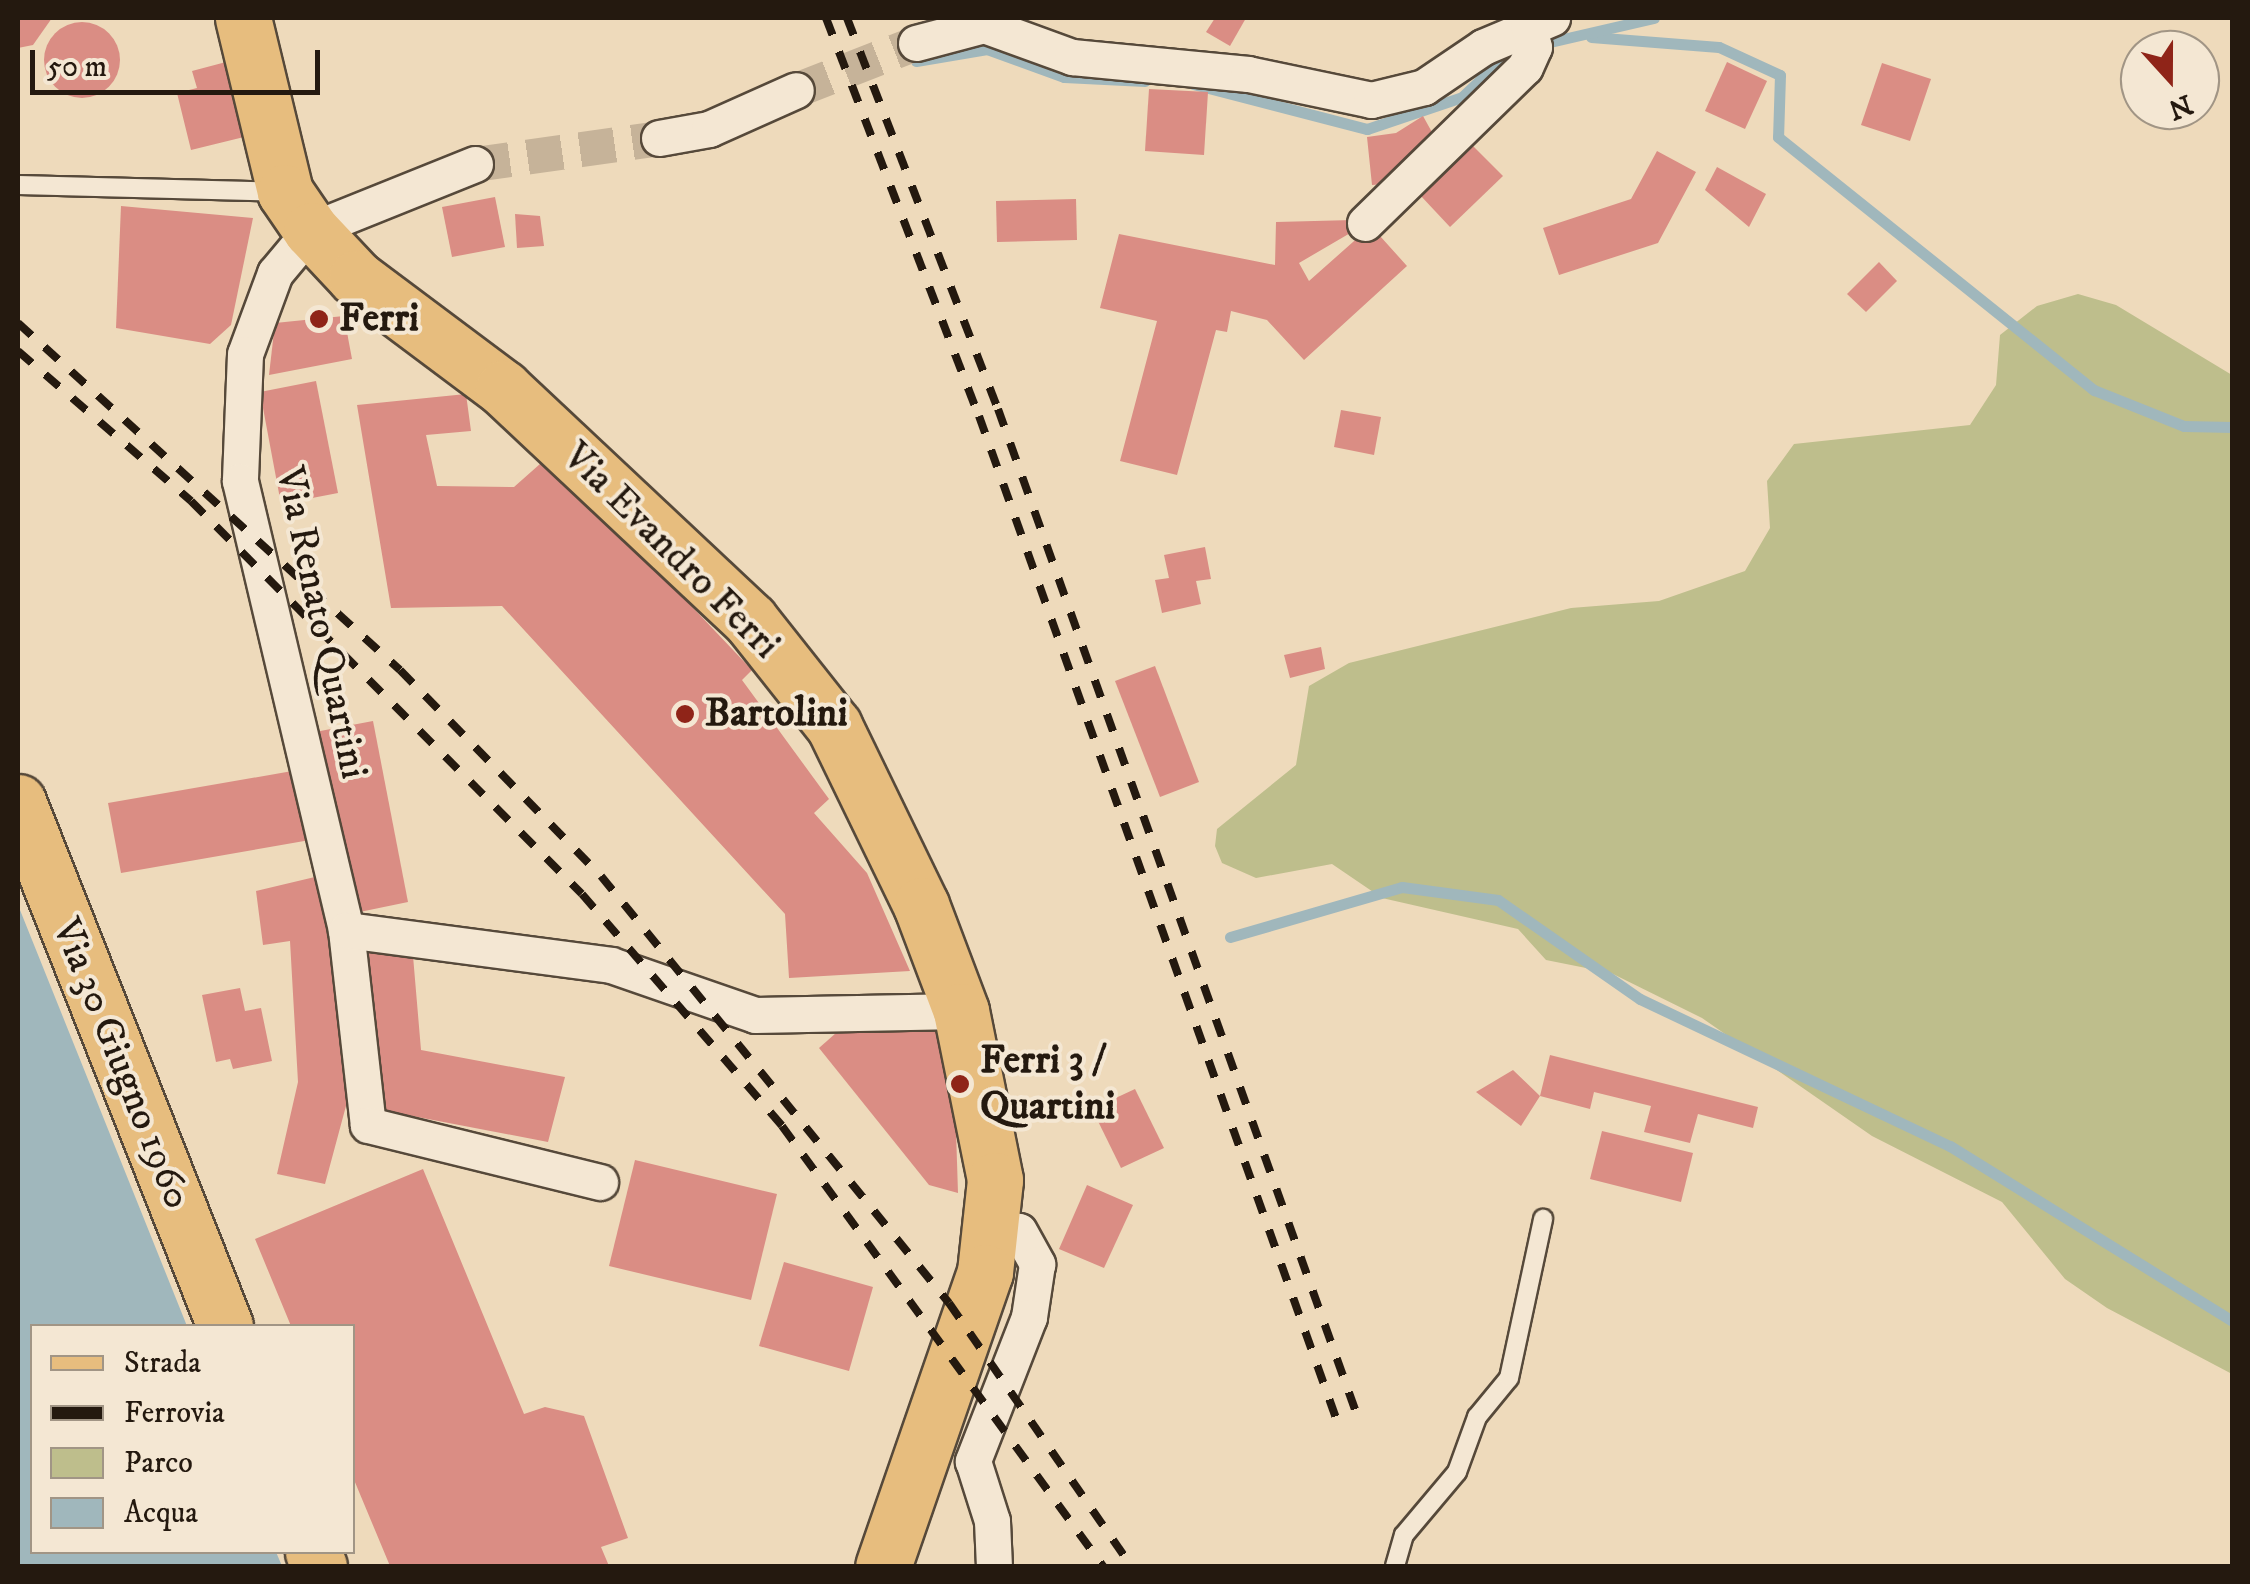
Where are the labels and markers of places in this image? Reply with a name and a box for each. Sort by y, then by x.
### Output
place label: Ferri [339,295,419,343]
marker: Ferri [308,308,330,330]
place label: Bartolini [705,690,848,738]
marker: Bartolini [674,703,696,725]
place label: Ferri 3 / Quartini [980,1037,1115,1131]
marker: Ferri 3 / Quartini [949,1073,971,1095]

